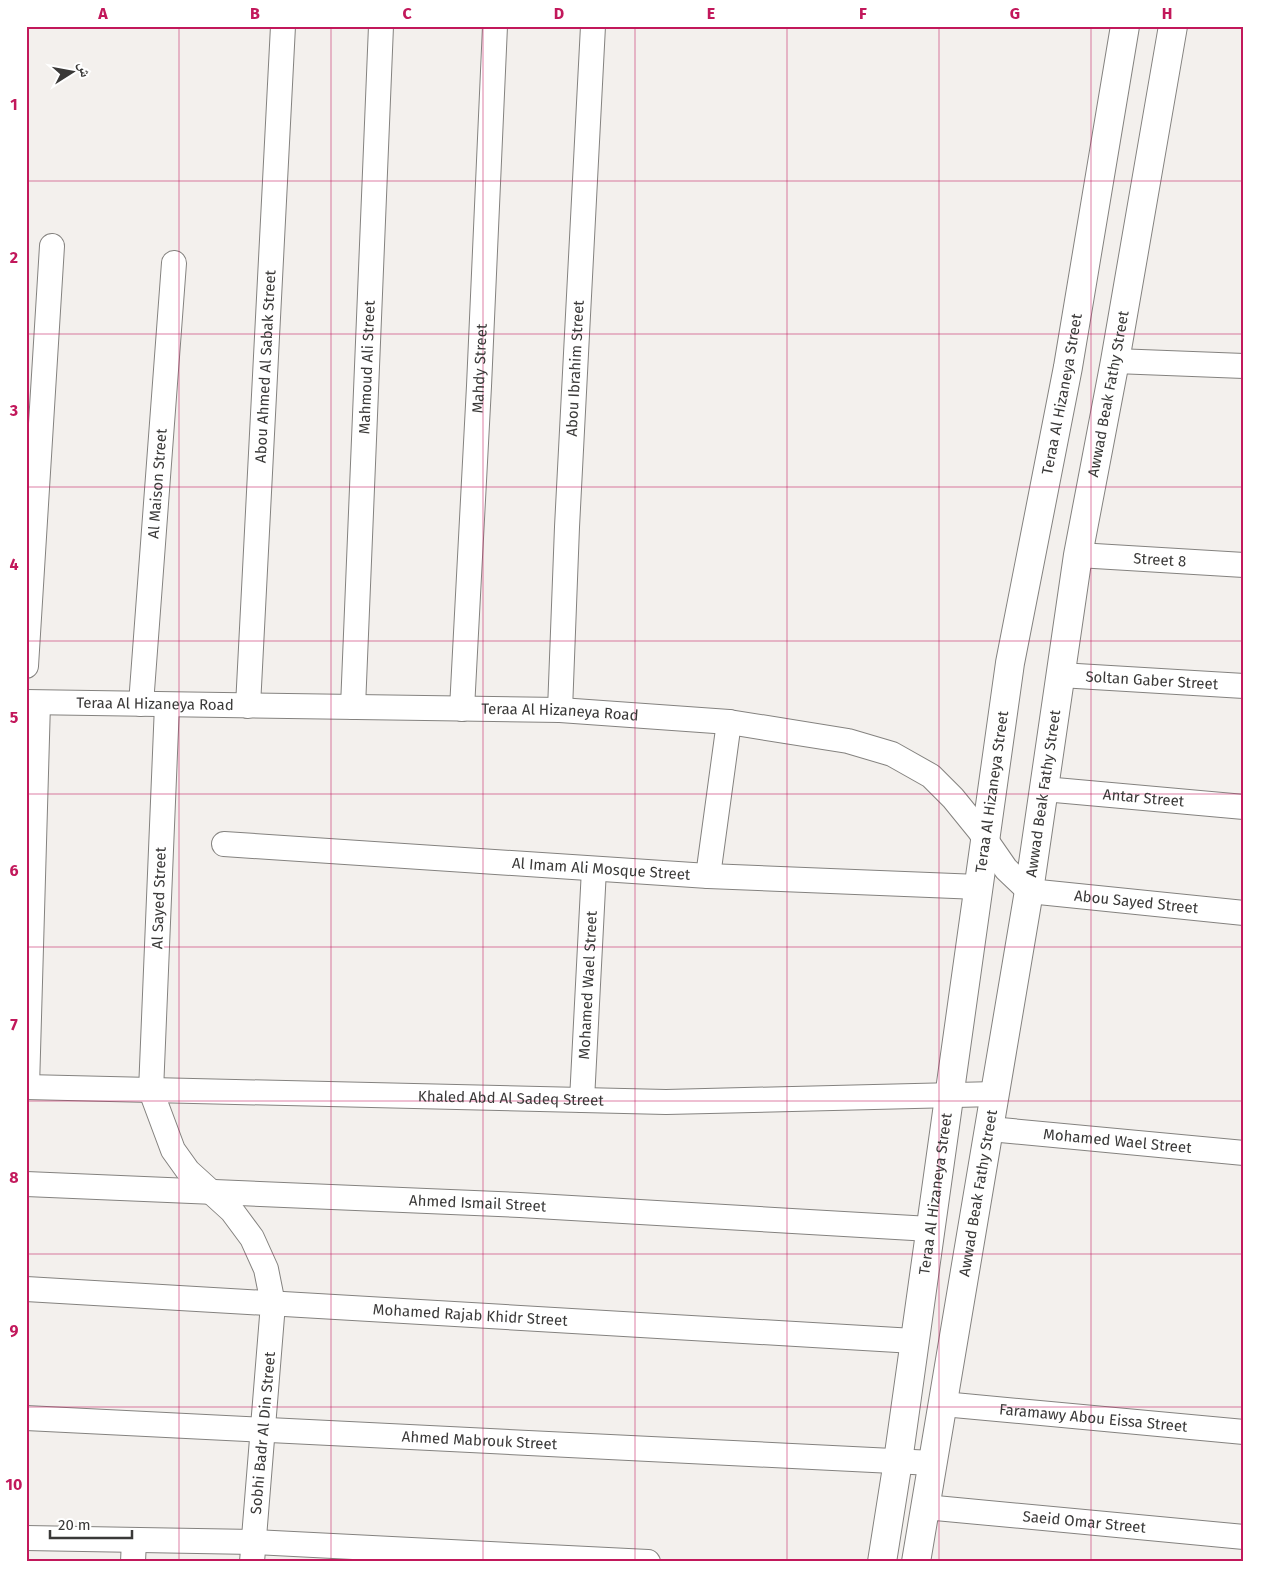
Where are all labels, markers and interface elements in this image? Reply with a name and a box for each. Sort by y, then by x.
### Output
text: A [97,4,108,23]
text: B [250,4,260,23]
text: C [402,4,412,23]
text: D [554,4,564,23]
text: E [707,4,715,23]
text: F [859,4,867,23]
text: G [1010,4,1020,23]
text: H [1162,4,1172,23]
north arrow [48,48,98,98]
text: ش [75,61,94,79]
text: 1 [10,95,18,114]
text: 2 [10,248,18,267]
street label: Abou Ahmed Al Sabak Street [252,269,279,463]
street label: Mahmoud Ali Street [355,299,379,435]
street label: Abou Ibrahim Street [563,299,588,437]
street label: Awwad Beak Fathy Street [1084,309,1133,479]
street label: Teraa Al Hizaneya Street [1038,312,1086,476]
street label: Mahdy Street [469,323,491,414]
text: 3 [9,401,18,420]
street label: Al Maison Street [144,427,171,539]
street label: Street 8 [1133,549,1187,571]
text: 4 [9,555,19,574]
street label: Soltan Gaber Street [1085,668,1219,693]
street label: Teraa Al Hizaneya Road [76,694,234,714]
street label: Teraa Al Hizaneya Road [481,700,639,725]
text: 5 [10,708,19,727]
street label: Awwad Beak Fathy Street [1022,708,1064,878]
street label: Teraa Al Hizaneya Street [972,709,1012,874]
street label: Antar Street [1102,785,1186,811]
street label: Al Sayed Street [148,846,170,949]
street label: Al Imam Ali Mosque Street [511,854,691,884]
text: 6 [9,861,19,880]
street label: Abou Sayed Street [1073,887,1200,917]
street label: Mohamed Wael Street [575,910,601,1060]
text: 7 [10,1015,18,1034]
street label: Khaled Abd Al Sadeq Street [418,1087,605,1110]
street label: Awwad Beak Fathy Street [955,1108,1001,1278]
street label: Teraa Al Hizaneya Street [915,1111,956,1276]
street label: Mohamed Wael Street [1042,1125,1193,1157]
text: 8 [9,1168,19,1187]
street label: Ahmed Ismail Street [409,1191,547,1216]
street label: Mohamed Rajab Khidr Street [372,1300,569,1330]
text: 9 [10,1321,19,1340]
street label: Sobhi Badr Al Din Street [247,1350,279,1515]
street label: Faramawy Abou Eissa Street [998,1400,1189,1436]
street label: Ahmed Mabrouk Street [401,1428,558,1453]
text: 10 [6,1475,22,1494]
street label: Saeid Omar Street [1022,1507,1147,1537]
scale bar [50,1508,132,1540]
text: 20 m [58,1516,91,1534]

